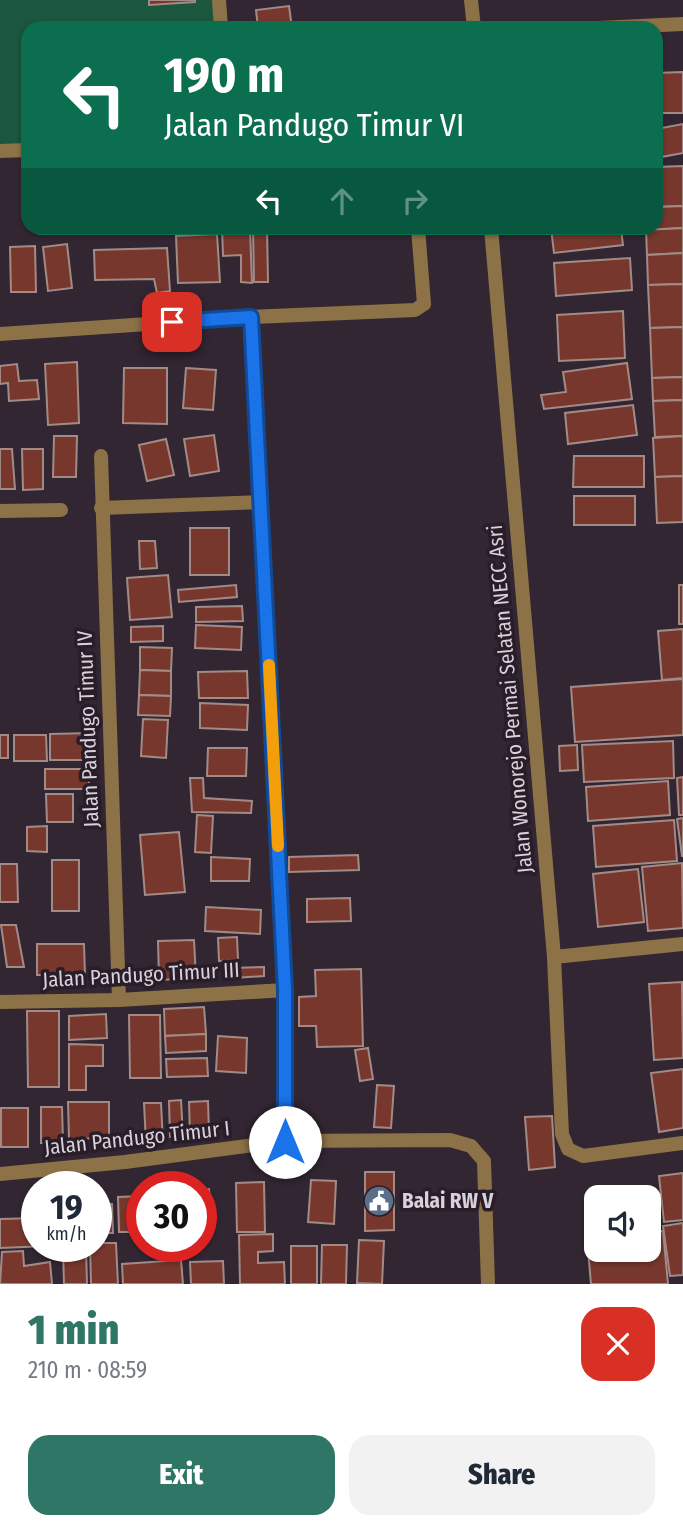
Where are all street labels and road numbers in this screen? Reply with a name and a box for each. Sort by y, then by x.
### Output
street label: Jalan Wonorejo Permai Selatan NECC Asri [482,524,538,874]
street label: Jalan Pandugo Timur IV [72,630,104,828]
street label: Jalan Pandugo Timur III [42,957,240,993]
street label: Jalan Pandugo Timur I [43,1115,231,1161]

